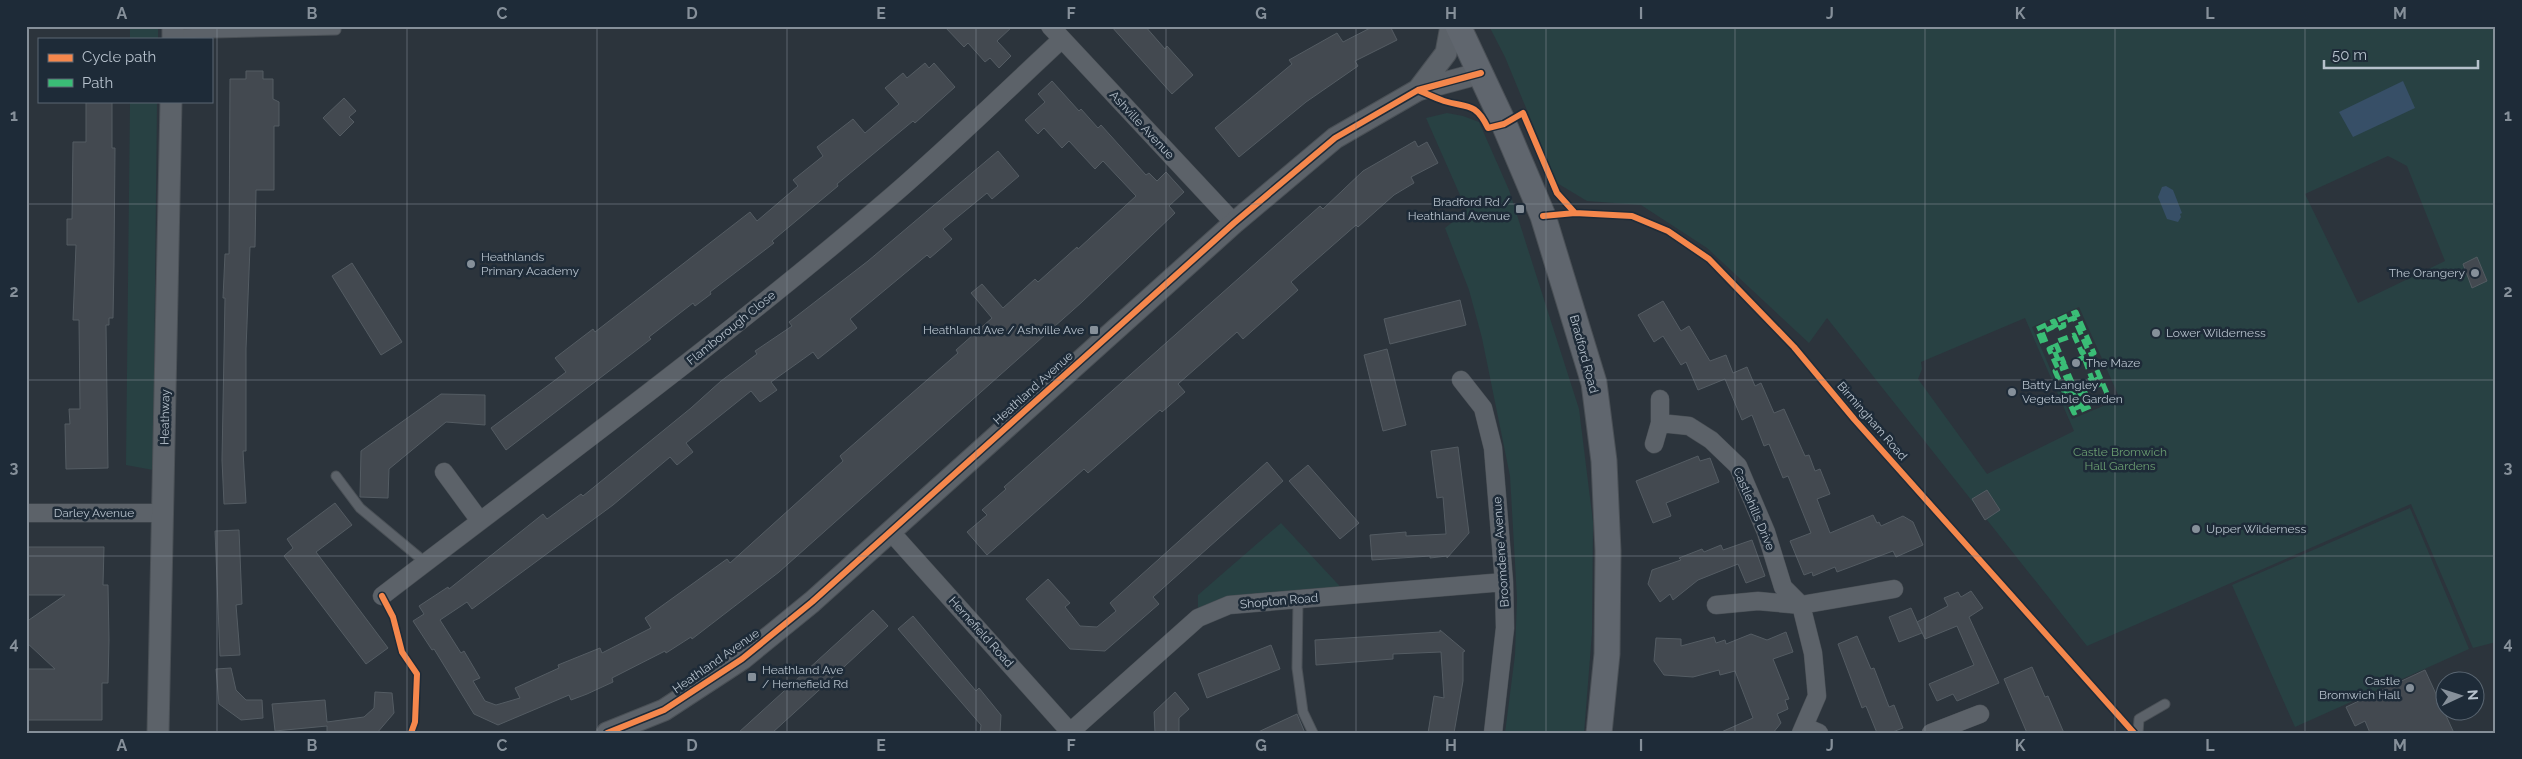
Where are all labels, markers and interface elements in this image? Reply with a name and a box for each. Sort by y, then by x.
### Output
text: A [117,4,128,23]
text: B [307,4,318,23]
text: C [497,4,508,23]
text: D [686,4,698,23]
text: E [876,4,886,23]
text: F [1066,4,1076,23]
text: G [1255,4,1267,23]
text: H [1445,4,1457,23]
text: I [1639,4,1643,23]
text: J [1826,4,1834,23]
text: K [2015,4,2026,23]
text: L [2205,4,2215,23]
text: M [2393,4,2407,23]
legend [38,38,212,102]
scale bar [2324,38,2478,70]
text: 50 m [2332,46,2367,64]
text: Cycle path [82,48,156,66]
text: Path [82,74,113,92]
street label: Ashville Avenue [1107,88,1177,162]
text: 1 [10,106,18,125]
text: 1 [2504,106,2512,125]
place label: Bradford Rd / Heathland Avenue [1408,195,1510,223]
marker: Bradford Rd / Heathland Avenue [1514,203,1526,215]
place label: Heathlands Primary Academy [481,250,579,278]
marker: Heathlands Primary Academy [465,258,477,270]
place label: The Orangery [2389,266,2465,280]
marker: The Orangery [2469,267,2481,279]
text: 2 [9,282,19,301]
text: 2 [2503,282,2513,301]
street label: Flamborough Close [684,288,778,368]
street label: Bradford Road [1567,313,1601,395]
place label: Heathland Ave / Ashville Ave [923,323,1084,337]
marker: Heathland Ave / Ashville Ave [1088,324,1100,336]
place label: Lower Wilderness [2166,326,2266,340]
marker: Lower Wilderness [2150,327,2162,339]
street label: Heathland Avenue [990,349,1076,427]
place label: The Maze [2086,356,2140,370]
marker: The Maze [2070,357,2082,369]
place label: Batty Langley Vegetable Garden [2022,378,2123,406]
street label: Birmingham Road [1834,379,1910,463]
marker: Batty Langley Vegetable Garden [2006,386,2018,398]
street label: Heathway [158,389,172,445]
park label: Castle Bromwich Hall Gardens [2073,445,2167,473]
text: 3 [10,458,19,477]
text: 3 [2504,458,2513,477]
street label: Castlehills Drive [1730,466,1778,552]
street label: Broomdene Avenue [1490,496,1512,608]
street label: Darley Avenue [54,506,134,520]
place label: Upper Wilderness [2206,522,2306,536]
marker: Upper Wilderness [2190,523,2202,535]
street label: Shopton Road [1239,591,1319,611]
street label: Hernefield Road [946,594,1016,670]
street label: Heathland Avenue [670,626,762,696]
text: 4 [9,634,19,653]
text: 4 [2503,634,2513,653]
place label: Heathland Ave / Hernefield Rd [762,663,848,691]
marker: Heathland Ave / Hernefield Rd [746,671,758,683]
north arrow [2434,672,2484,722]
place label: Castle Bromwich Hall [2319,674,2401,702]
marker: Castle Bromwich Hall [2404,682,2416,694]
text: N [2465,689,2481,701]
text: A [117,736,128,755]
text: B [307,736,318,755]
text: C [497,736,508,755]
text: D [686,736,698,755]
text: E [876,736,886,755]
text: F [1066,736,1076,755]
text: G [1255,736,1267,755]
text: H [1445,736,1457,755]
text: I [1639,736,1643,755]
text: J [1826,736,1834,755]
text: K [2015,736,2026,755]
text: L [2205,736,2215,755]
text: M [2393,736,2407,755]

